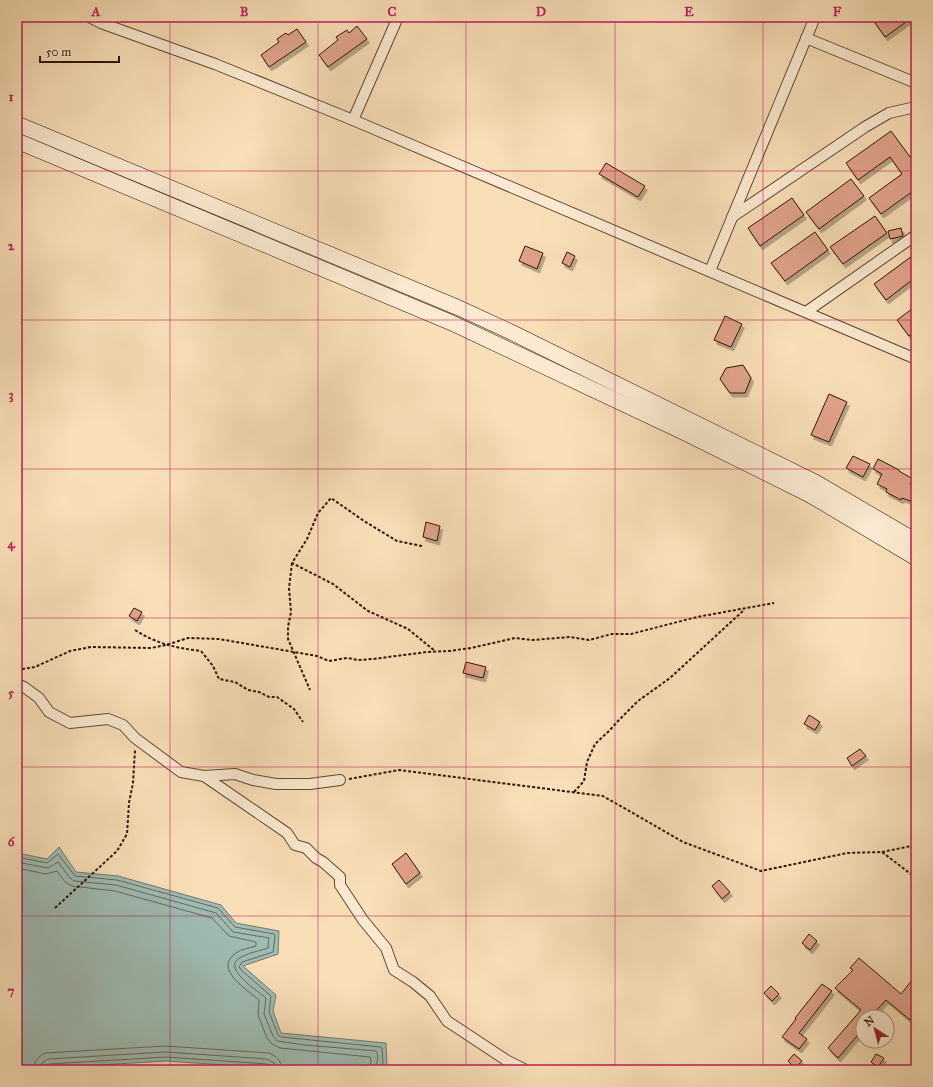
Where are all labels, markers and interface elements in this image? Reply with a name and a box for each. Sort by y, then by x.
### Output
text: A [91,4,101,20]
text: B [240,4,249,20]
text: C [388,4,397,20]
text: D [536,4,546,20]
text: E [684,4,694,20]
text: F [833,4,842,20]
scale bar [40,38,119,64]
text: 50 m [46,45,71,59]
text: 1 [8,89,14,105]
text: 2 [8,238,15,254]
text: 3 [8,387,14,403]
text: 4 [7,536,15,552]
text: 5 [8,685,15,701]
text: 6 [8,834,16,850]
text: 7 [8,983,15,999]
north arrow [855,1009,895,1049]
text: N [862,1013,878,1029]

